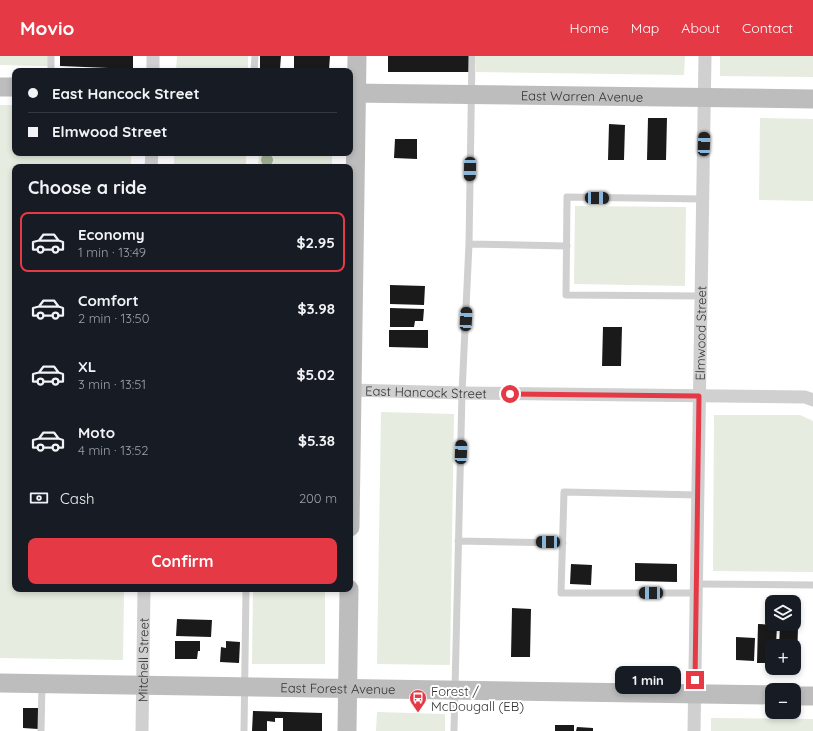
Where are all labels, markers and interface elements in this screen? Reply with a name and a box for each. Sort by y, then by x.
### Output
text: Movio [20,16,74,40]
text: Home [570,19,609,37]
text: Map [631,19,659,37]
text: About [681,19,720,37]
text: Contact [742,19,793,37]
text: East Hancock Street [52,84,200,103]
street label: East Warren Avenue [521,87,643,105]
text: Elmwood Street [52,122,167,141]
car [698,132,710,156]
car [464,157,476,181]
text: Choose a ride [28,176,147,199]
car [585,192,609,204]
icon: car [30,224,66,260]
text: Economy [78,225,145,244]
text: $2.95 [297,233,335,252]
text: 1 min · 13:49 [78,244,146,260]
street label: Elmwood Street [692,286,709,381]
icon: car [30,290,66,326]
text: Comfort [78,291,139,310]
text: $3.98 [298,299,335,318]
car [459,307,473,331]
text: 2 min · 13:50 [78,310,149,326]
icon: car [30,356,66,392]
text: XL [78,357,96,376]
text: $5.02 [297,365,335,384]
text: 3 min · 13:51 [78,376,146,392]
street label: East Hancock Street [365,382,487,401]
route start [501,385,519,403]
icon: car [30,422,66,458]
text: Moto [78,423,115,442]
text: $5.38 [298,431,335,450]
car [455,440,467,464]
text: 4 min · 13:52 [78,442,149,458]
icon: cash [28,487,50,509]
text: Cash [60,489,94,508]
text: 200 m [299,490,337,506]
car [536,536,560,548]
button: Confirm [28,538,337,584]
car [639,587,663,599]
map controls [765,595,801,719]
button: layers [765,595,801,631]
street label: Mitchell Street [134,618,152,702]
button: + [765,639,801,675]
callout: 1 min [615,666,681,694]
route end [686,671,704,689]
text: 1 min [632,672,664,688]
street label: East Forest Avenue [280,679,396,697]
place label: Forest / McDougall (EB) [431,683,524,714]
button: − [765,683,801,719]
bus stop icon: Forest / McDougall (EB) [408,688,428,713]

